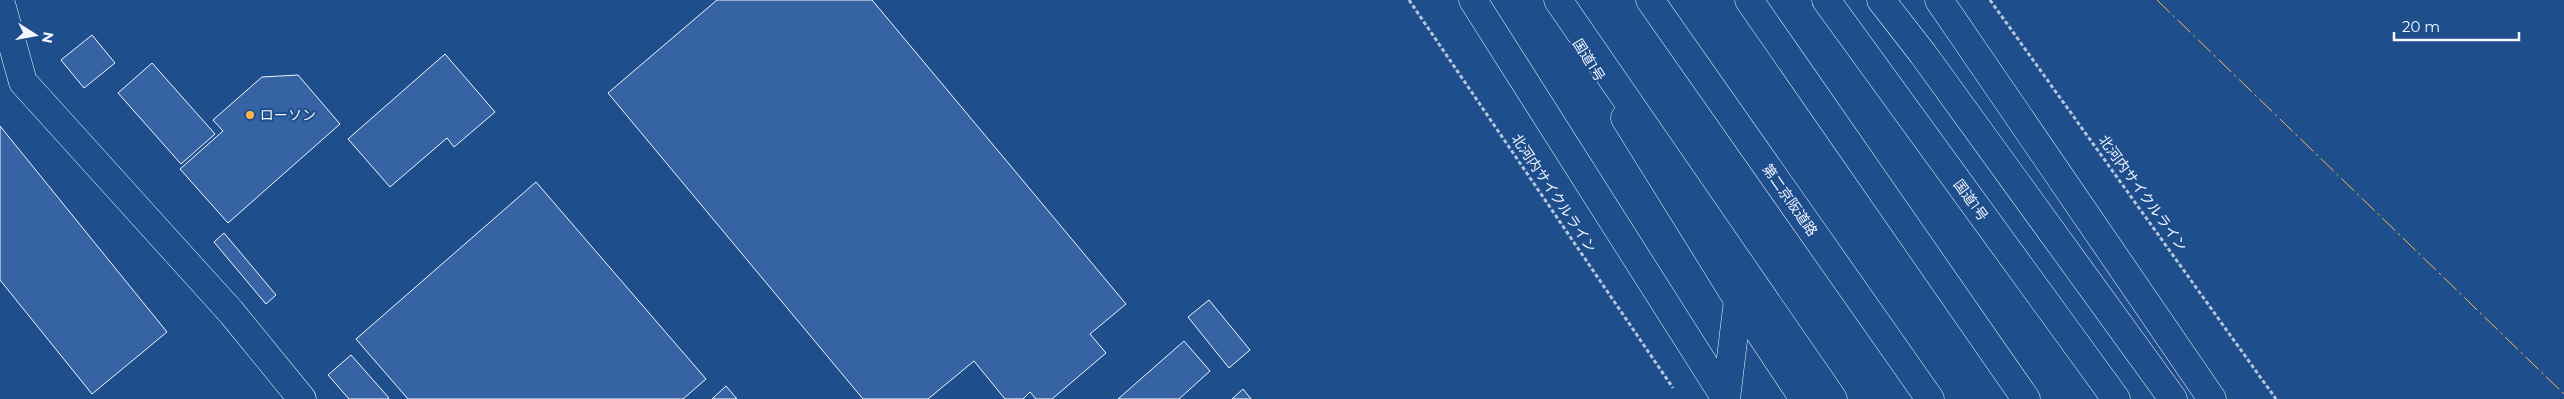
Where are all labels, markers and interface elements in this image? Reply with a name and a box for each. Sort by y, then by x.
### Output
north arrow [10,10,60,60]
scale bar [2394,10,2519,42]
text: 20 m [2402,17,2440,36]
text: N [38,30,58,45]
street label: 国道1号 [1569,35,1609,85]
place label: ローソン [260,106,316,124]
marker: ローソン [244,109,256,121]
street label: 北河内サイクルライン [1508,130,1600,256]
street label: 北河内サイクルライン [2095,131,2191,255]
street label: 第二京阪道路 [1759,160,1821,240]
street label: 国道1号 [1950,176,1992,224]

